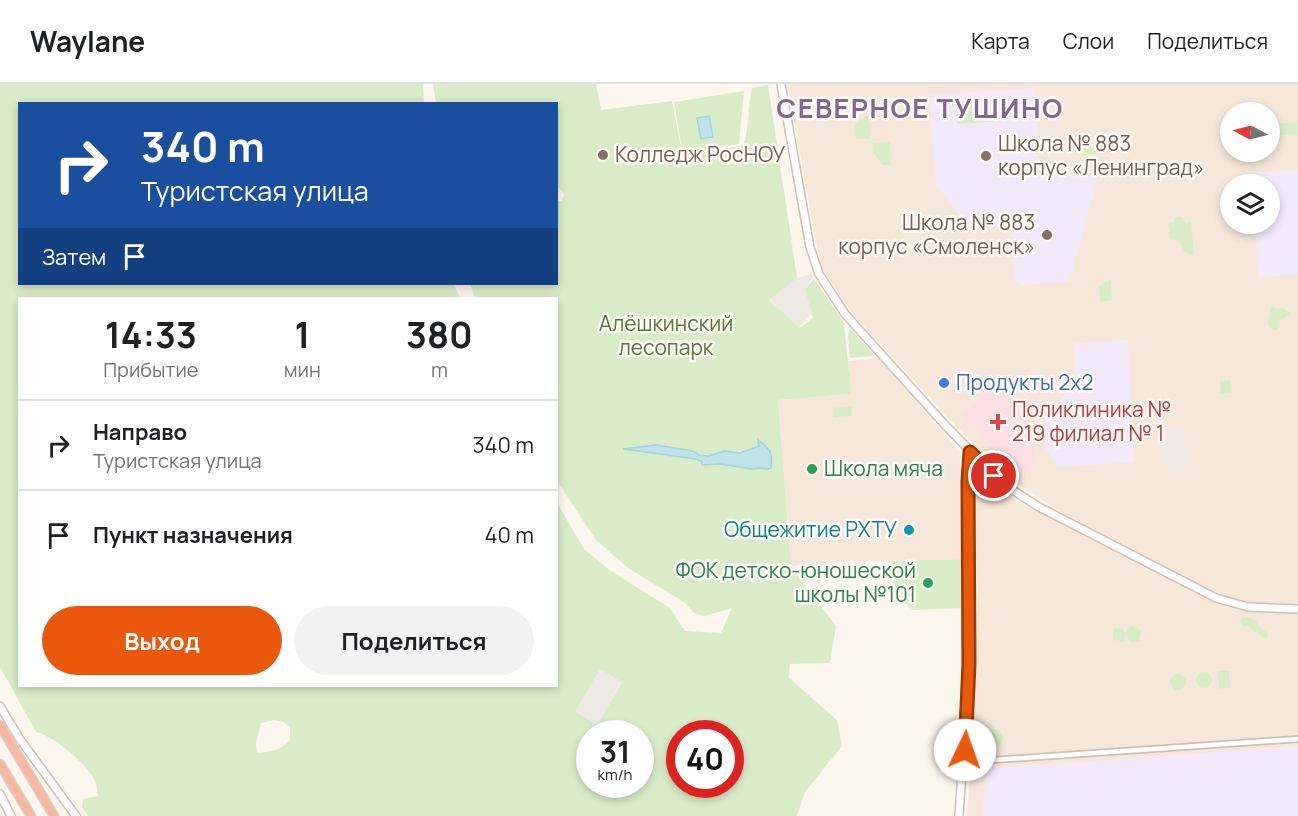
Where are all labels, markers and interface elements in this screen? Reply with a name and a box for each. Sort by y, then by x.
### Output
text: Waylane [30,22,145,60]
text: Карта [971,27,1030,55]
text: Слои [1063,27,1114,55]
text: Поделиться [1147,27,1268,55]
district label: СЕВЕРНОЕ ТУШИНО [776,89,1064,126]
north arrow [1220,102,1280,162]
map controls [1220,102,1280,234]
text: 340 m [141,117,265,175]
icon: right [42,126,120,204]
place label: Школа № 883 корпус «Ленинград» [998,129,1204,181]
place label: Колледж РосНОУ [615,140,785,168]
marker: Колледж РосНОУ [596,148,610,162]
marker: Школа № 883 корпус «Ленинград» [979,149,993,163]
text: Туристская улица [141,172,369,209]
button: layers [1220,174,1280,234]
place label: Школа № 883 корпус «Смоленск» [838,208,1035,260]
marker: Школа № 883 корпус «Смоленск» [1040,228,1054,242]
icon: arrive [118,240,151,273]
text: Затем [42,242,106,272]
park label: Алёшкинский лесопарк [599,309,733,361]
text: 14:33 [105,310,197,359]
text: 1 [294,310,310,359]
text: 380 [406,310,473,359]
text: Прибытие [103,356,199,383]
text: мин [284,356,321,383]
text: m [431,356,448,383]
place label: Продукты 2x2 [956,368,1093,396]
marker: Продукты 2x2 [937,376,951,390]
place label: Поликлиника № 219 филиал № 1 [1012,395,1171,447]
marker: Поликлиника № 219 филиал № 1 [989,413,1007,431]
text: Направо [93,417,187,447]
icon: right [42,429,75,462]
text: 340 m [472,430,534,460]
text: Туристская улица [93,447,262,474]
pin [968,450,1019,501]
place label: Школа мяча [824,454,943,482]
icon: arrive [977,459,1010,492]
marker: Школа мяча [805,462,819,476]
place label: Общежитие РХТУ [724,515,897,543]
icon: arrive [42,519,75,552]
text: Пункт назначения [93,520,293,550]
text: 40 m [485,520,534,550]
marker: Общежитие РХТУ [902,523,916,537]
place label: ФОК детско-юношеской школы №101 [676,556,916,608]
marker: ФОК детско-юношеской школы №101 [921,576,935,590]
button: Выход [42,606,282,675]
button: Поделиться [294,606,534,675]
position arrow [933,718,997,782]
speed limit sign: 40 [666,720,744,798]
text: 31 [600,731,630,772]
text: km/h [598,764,632,785]

